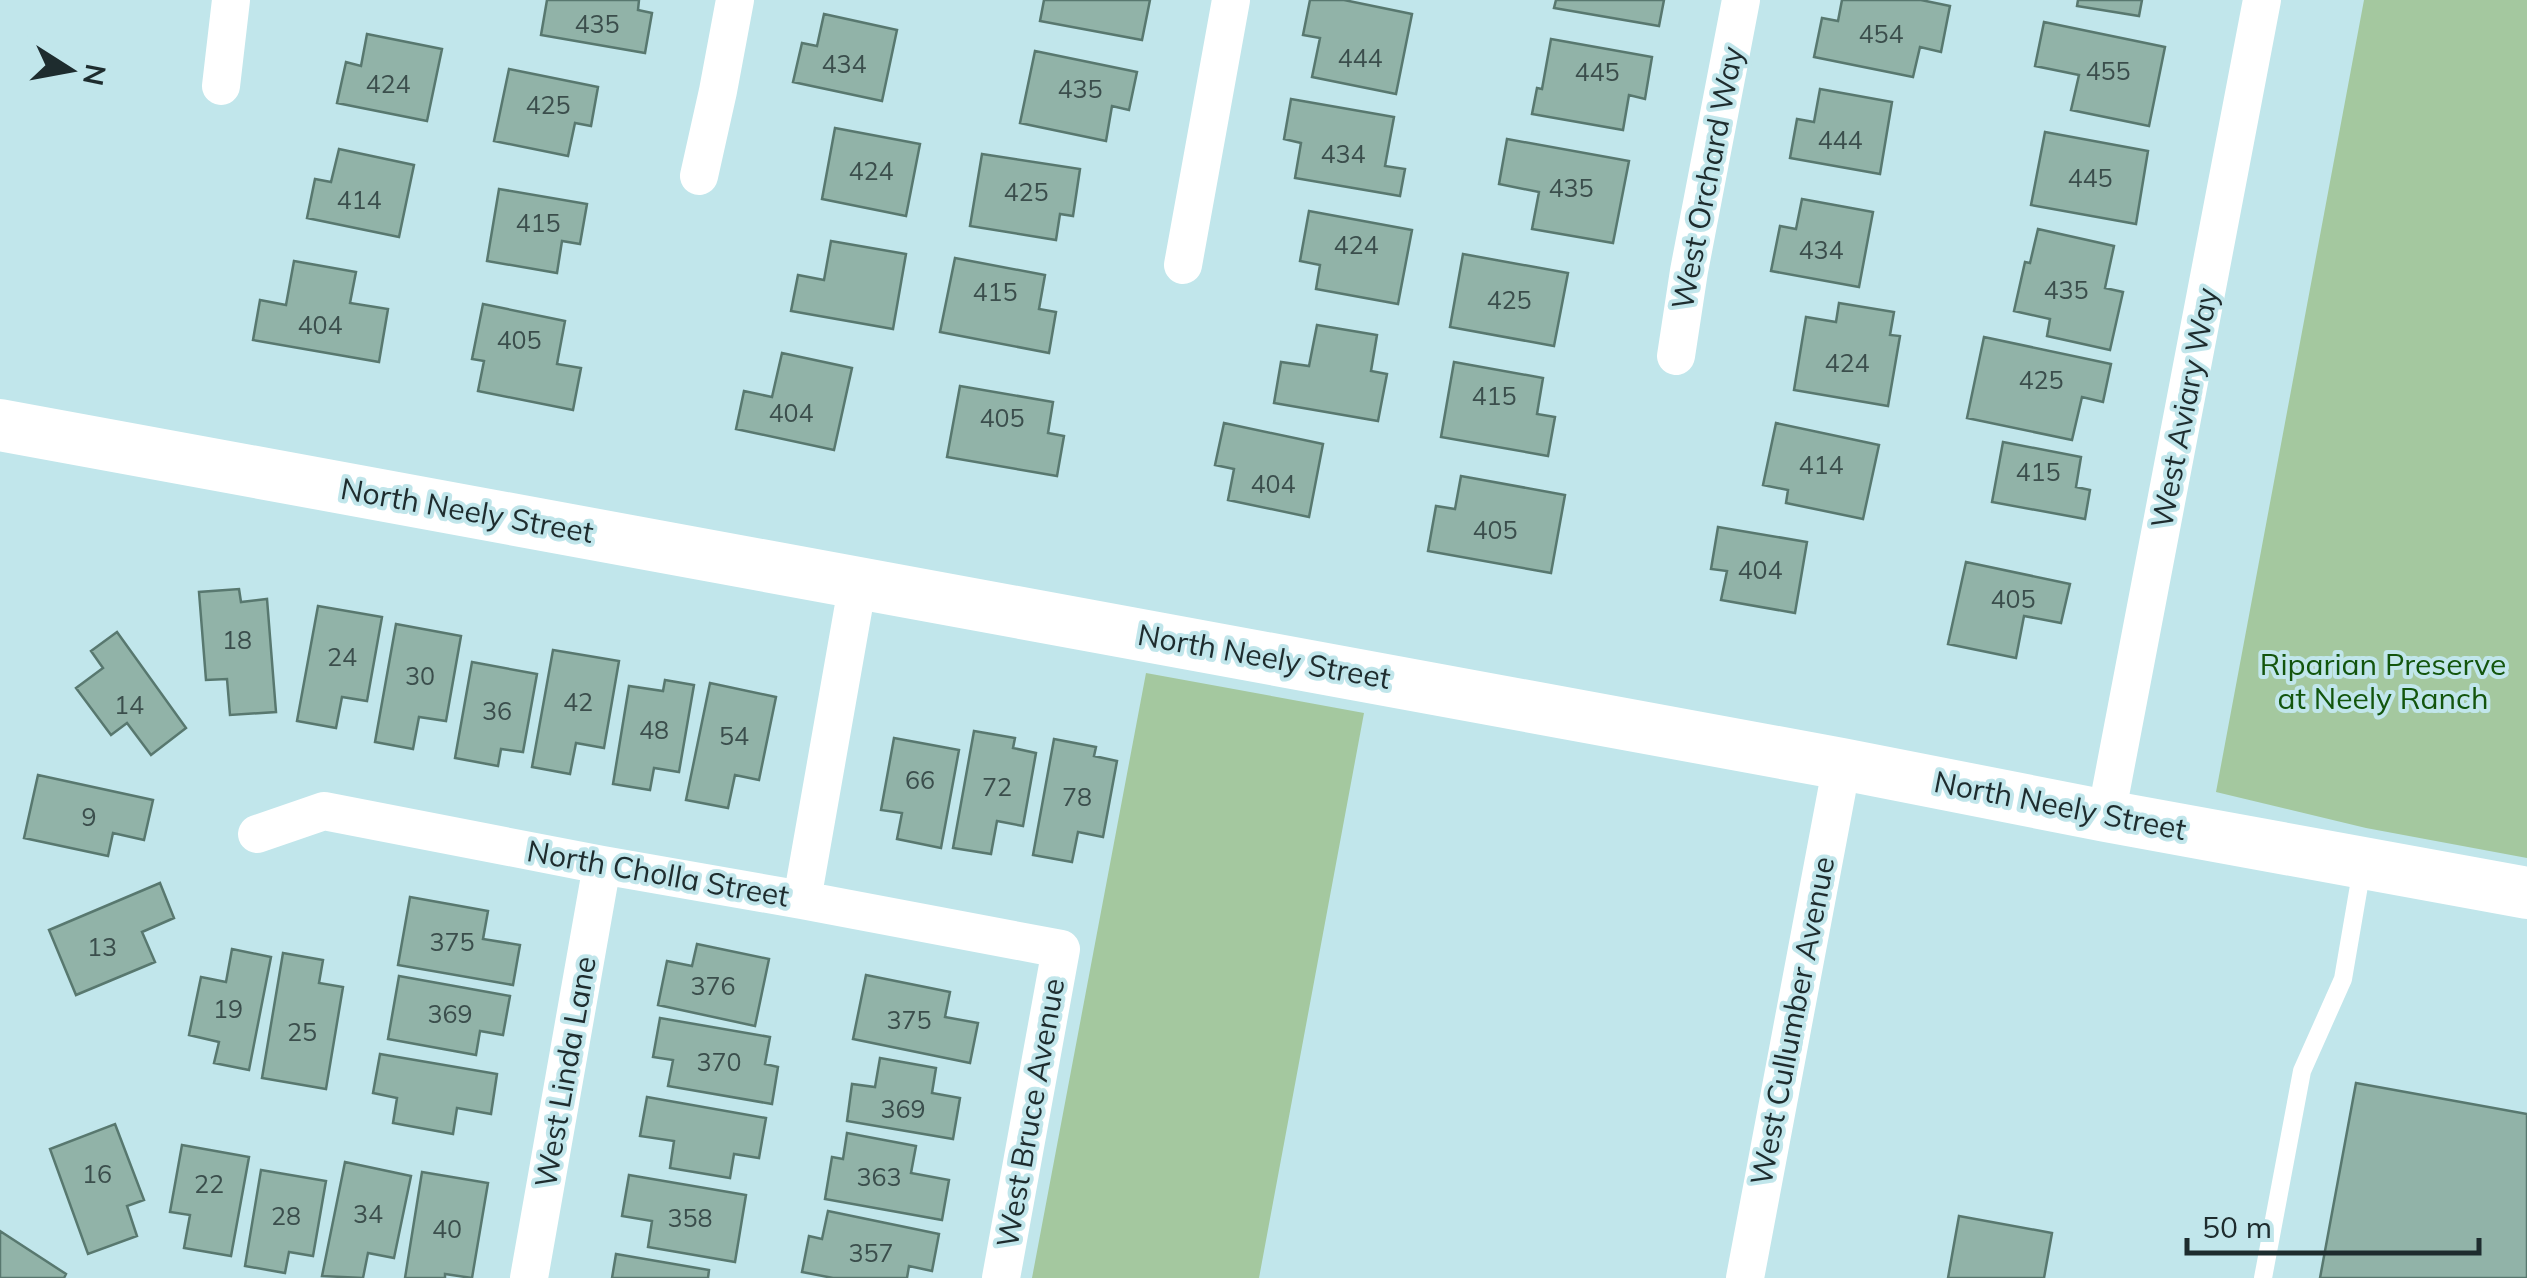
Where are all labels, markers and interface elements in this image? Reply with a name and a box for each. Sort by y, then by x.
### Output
house number: 435 [574,8,620,39]
house number: 454 [1858,18,1904,49]
north arrow [20,20,120,120]
house number: 444 [1337,42,1383,73]
street label: West Orchard Way [1663,43,1751,313]
house number: 434 [821,48,867,79]
house number: 455 [2085,55,2131,86]
house number: 445 [1574,56,1620,87]
text: N [76,61,114,89]
house number: 424 [365,68,411,99]
house number: 435 [1057,73,1103,104]
house number: 425 [525,89,571,120]
house number: 444 [1817,124,1863,155]
house number: 434 [1320,138,1366,169]
house number: 424 [848,155,894,186]
house number: 445 [2067,162,2113,193]
house number: 435 [1548,172,1594,203]
house number: 425 [1003,176,1049,207]
house number: 414 [336,184,382,215]
house number: 415 [515,207,561,238]
house number: 424 [1333,229,1379,260]
house number: 434 [1798,234,1844,265]
house number: 435 [2043,274,2089,305]
house number: 415 [972,276,1018,307]
house number: 425 [1486,284,1532,315]
street label: West Aviary Way [2142,284,2226,531]
house number: 404 [297,309,343,340]
house number: 405 [496,324,542,355]
house number: 424 [1824,347,1870,378]
house number: 425 [2018,364,2064,395]
house number: 415 [1471,380,1517,411]
house number: 404 [768,397,814,428]
house number: 405 [979,402,1025,433]
house number: 414 [1798,449,1844,480]
house number: 415 [2015,456,2061,487]
house number: 404 [1250,468,1296,499]
street label: North Neely Street [338,469,597,551]
house number: 405 [1472,514,1518,545]
house number: 404 [1737,554,1783,585]
house number: 405 [1990,583,2036,614]
street label: North Neely Street [1135,615,1394,697]
house number: 18 [222,624,252,655]
house number: 24 [327,641,357,672]
park label: Riparian Preserve at Neely Ranch [2260,645,2506,717]
house number: 30 [405,660,435,691]
house number: 42 [563,686,593,717]
house number: 14 [114,689,144,720]
house number: 36 [482,695,512,726]
house number: 48 [639,714,669,745]
house number: 54 [719,720,749,751]
street label: North Neely Street [1931,762,2189,848]
house number: 66 [905,764,935,795]
house number: 72 [982,771,1012,802]
house number: 78 [1062,781,1092,812]
house number: 9 [81,801,97,832]
street label: North Cholla Street [524,831,792,915]
street label: West Cullumber Avenue [1742,853,1843,1188]
house number: 375 [429,926,475,957]
house number: 13 [87,931,117,962]
street label: West Linda Lane [526,953,604,1190]
house number: 376 [690,970,736,1001]
street label: West Bruce Avenue [988,975,1072,1250]
house number: 19 [213,993,243,1024]
house number: 369 [427,998,473,1029]
house number: 375 [886,1004,932,1035]
house number: 25 [287,1016,317,1047]
house number: 370 [696,1046,742,1077]
house number: 369 [880,1093,926,1124]
house number: 16 [82,1158,112,1189]
house number: 363 [856,1161,902,1192]
house number: 22 [194,1168,224,1199]
scale bar [2187,1193,2480,1255]
house number: 34 [353,1198,383,1229]
house number: 28 [271,1200,301,1231]
house number: 358 [667,1202,713,1233]
text: 50 m [2202,1208,2272,1246]
house number: 40 [432,1213,462,1244]
house number: 357 [848,1237,894,1268]

